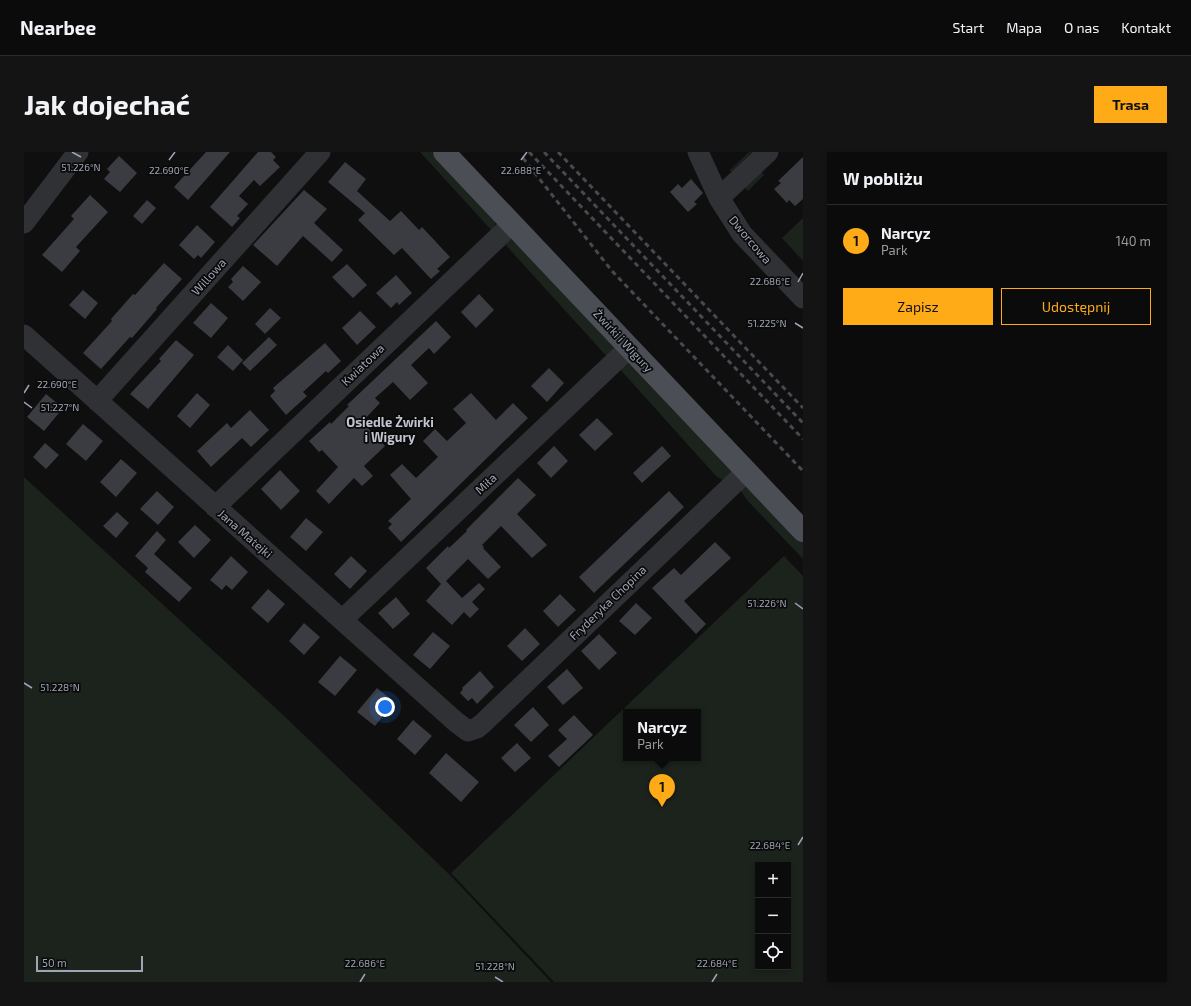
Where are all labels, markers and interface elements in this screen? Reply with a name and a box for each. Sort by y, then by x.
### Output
text: Nearbee [20,16,96,39]
text: Start [952,19,984,36]
text: Mapa [1006,19,1042,36]
text: O nas [1064,19,1099,36]
text: Kontakt [1121,19,1171,36]
button: Trasa [1094,86,1167,123]
text: Jak dojechać [24,87,190,121]
text: 51.226°N [61,161,101,173]
text: 22.690°E [149,164,190,176]
text: 22.688°E [501,164,542,176]
text: W pobliżu [843,168,923,188]
street label: Dworcowa [727,213,775,266]
text: Narcyz [881,224,931,242]
text: 1 [853,233,859,249]
text: 140 m [1116,233,1151,249]
text: Park [881,242,908,258]
street label: Willowa [188,255,228,298]
text: 22.686°E [750,275,791,287]
button: Zapisz [843,288,993,325]
button: Udostępnij [1001,288,1151,325]
street label: Żwirki i Wigury [591,306,657,375]
text: 51.225°N [748,317,786,329]
street label: Kwiatowa [338,340,387,388]
text: 22.690°E [37,378,78,390]
text: 51.227°N [41,401,79,413]
district label: Osiedle Żwirki i Wigury [346,414,434,445]
street label: Miła [472,470,499,497]
street label: Jana Matejki [215,506,276,561]
street label: Fryderyka Chopina [566,562,649,643]
text: 51.226°N [747,597,787,609]
text: 51.228°N [40,681,80,693]
your location [375,697,395,717]
popup [623,709,701,761]
text: Narcyz [637,718,687,736]
text: Park [637,736,664,752]
pin: 1 [649,774,675,807]
text: 22.684°E [750,839,791,851]
map controls [755,862,791,970]
button: + [755,862,791,898]
button: − [755,898,791,934]
button: locate [755,934,791,970]
scale bar [36,954,143,973]
text: 50 m [42,956,67,969]
text: 22.686°E [345,957,386,969]
text: 22.684°E [697,957,738,969]
text: 51.228°N [475,960,515,972]

